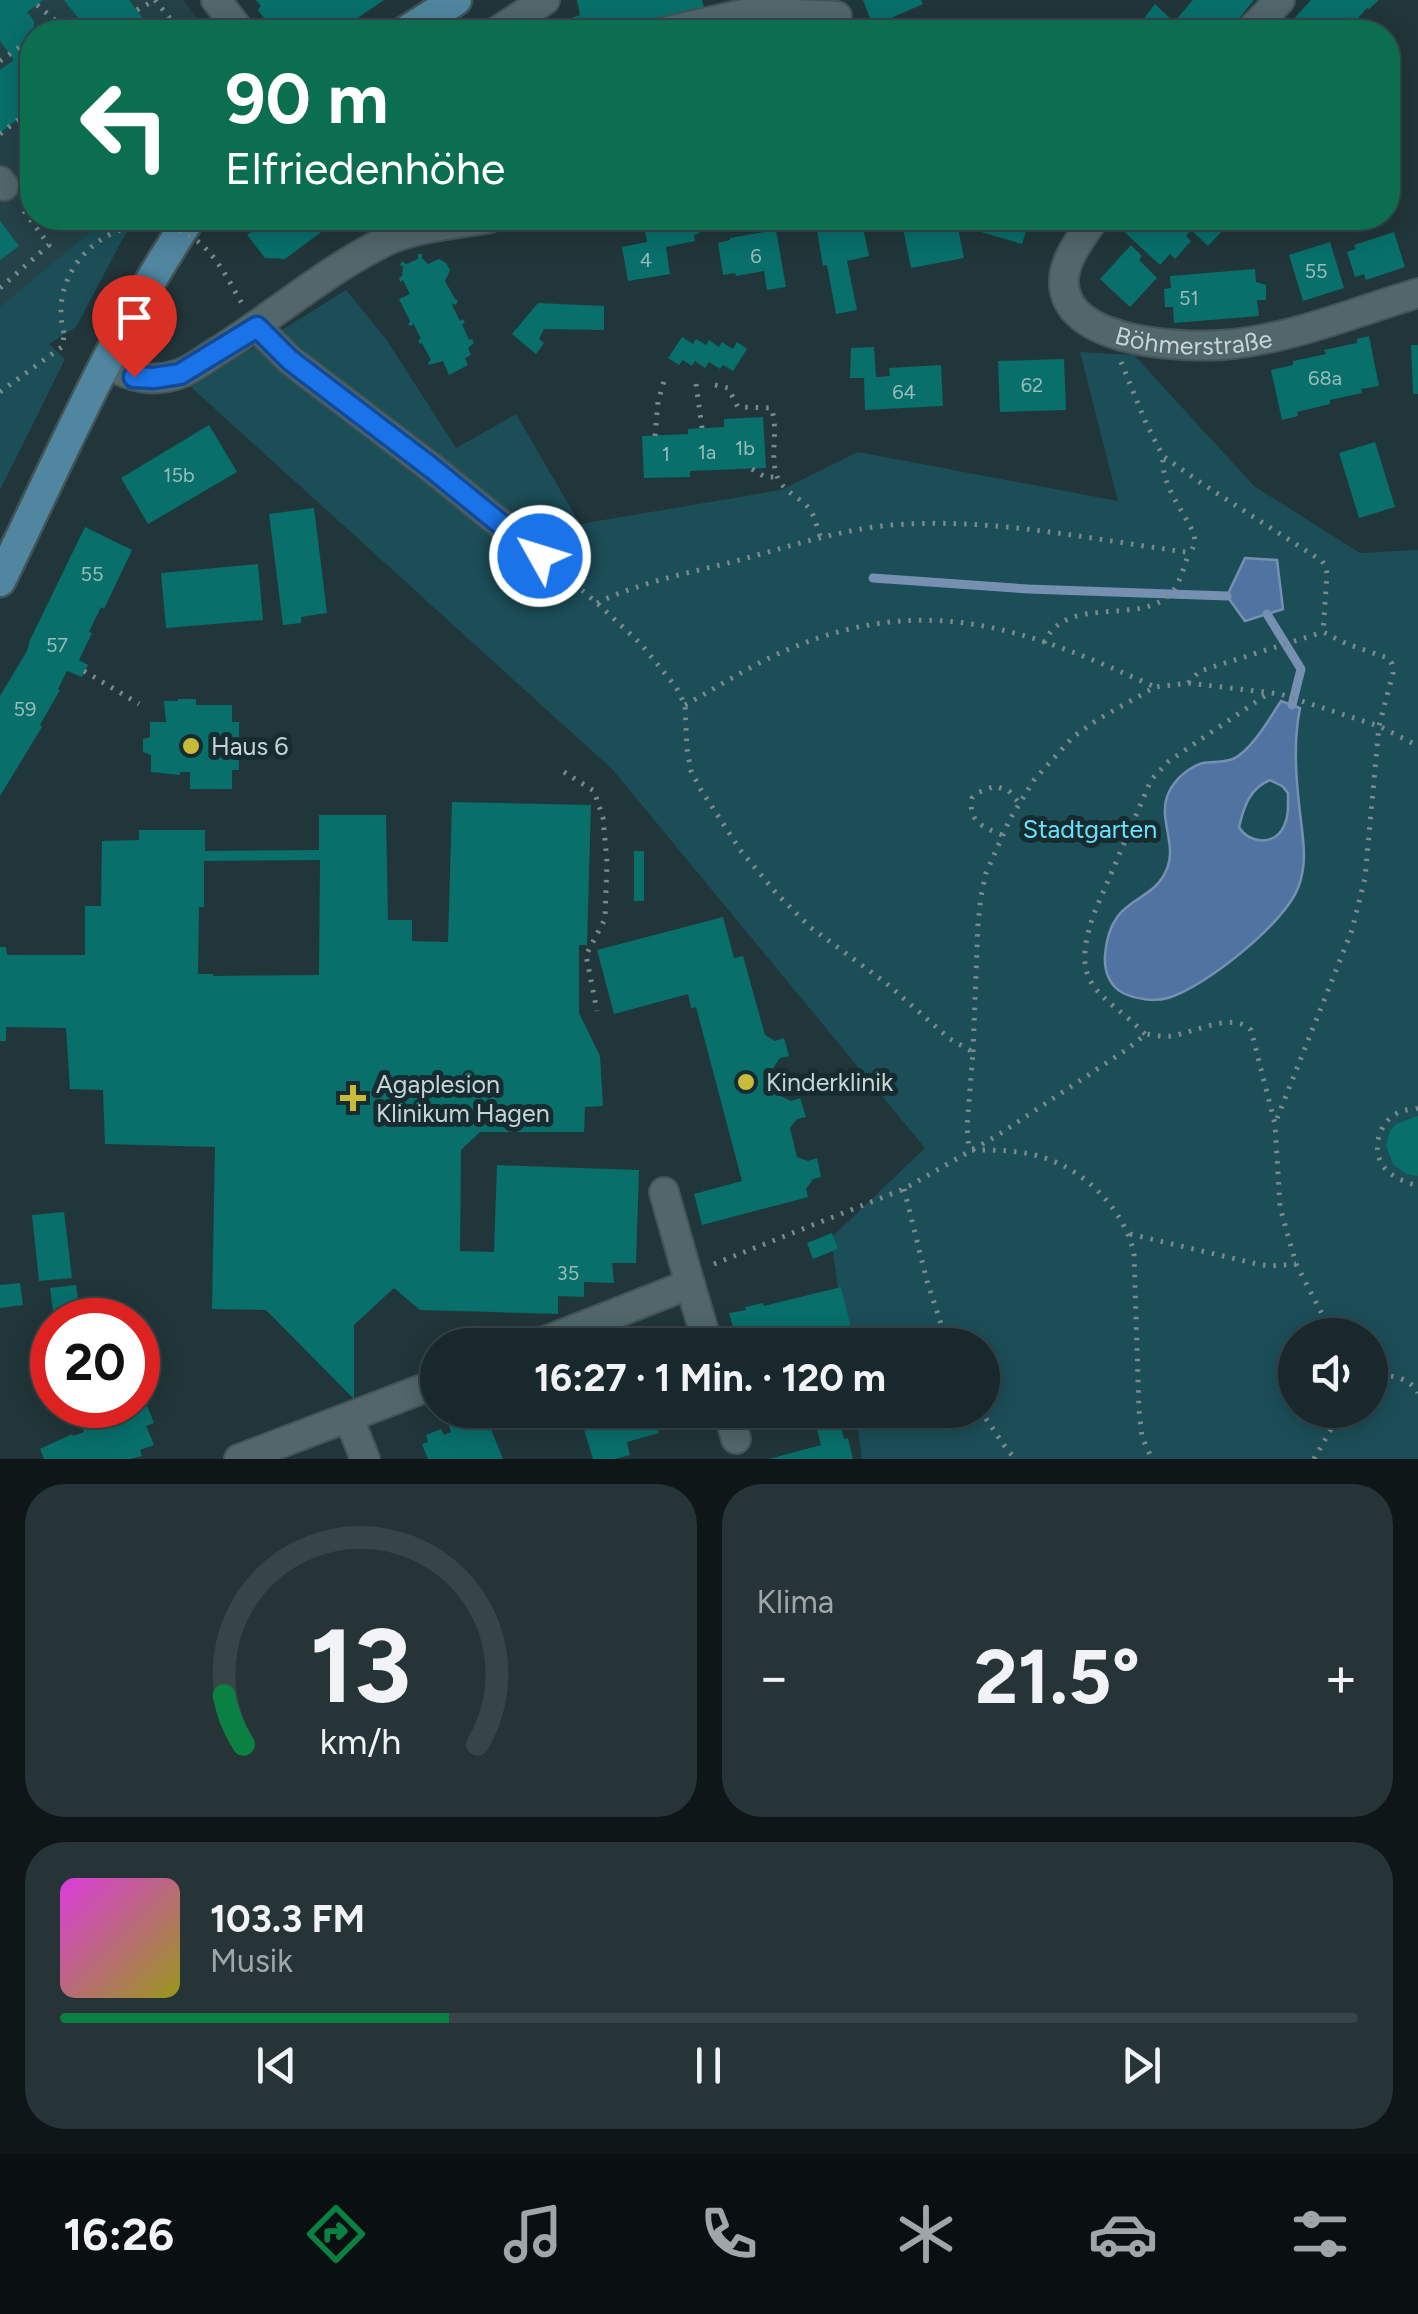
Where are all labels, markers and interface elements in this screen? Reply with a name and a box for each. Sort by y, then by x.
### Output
text: 90 m [225,56,389,141]
icon: left [60,60,190,190]
text: Elfriedenhöhe [225,141,505,195]
house number: 6 [750,244,762,268]
house number: 4 [640,248,652,272]
house number: 55 [1305,259,1328,283]
pin [92,275,177,378]
house number: 51 [1179,286,1199,310]
icon: arrive [107,290,162,345]
street label: Böhmerstraße [1112,320,1274,361]
house number: 68a [1308,366,1342,390]
house number: 62 [1021,373,1043,397]
house number: 64 [892,380,916,404]
house number: 1b [735,436,755,460]
house number: 1a [698,440,716,464]
house number: 1 [662,442,670,466]
house number: 15b [163,463,195,487]
position arrow [488,504,592,608]
house number: 55 [81,562,104,586]
house number: 57 [46,633,68,657]
house number: 59 [14,697,36,721]
place label: Haus 6 [211,731,288,761]
marker: Haus 6 [180,735,202,757]
park label: Stadtgarten [1023,814,1157,844]
place label: Kinderklinik [766,1067,894,1097]
place label: Agaplesion Klinikum Hagen [376,1069,550,1128]
marker: Kinderklinik [735,1071,757,1093]
marker: Agaplesion Klinikum Hagen [340,1085,366,1111]
house number: 35 [557,1261,579,1285]
speed limit sign: 20 [30,1298,160,1428]
map controls [1278,1318,1388,1428]
button: sound [1278,1318,1388,1428]
text: 16:27 · 1 Min. · 120 m [534,1355,886,1401]
text: Klima [757,1583,834,1621]
text: 13 [310,1603,412,1728]
text: 21.5° [974,1632,1140,1722]
text: − [757,1644,791,1710]
text: + [1324,1644,1358,1710]
text: km/h [320,1720,402,1763]
text: 103.3 FM [210,1896,365,1942]
text: Musik [210,1942,293,1980]
icon: previous [249,2038,304,2093]
icon: pause [681,2038,736,2093]
icon: next [1114,2038,1169,2093]
icon: directions [301,2199,371,2269]
icon: music [498,2199,568,2269]
icon: phone [694,2199,764,2269]
icon: climate [891,2199,961,2269]
icon: car [1088,2199,1158,2269]
icon: filters [1285,2199,1355,2269]
text: 16:26 [63,2207,174,2261]

